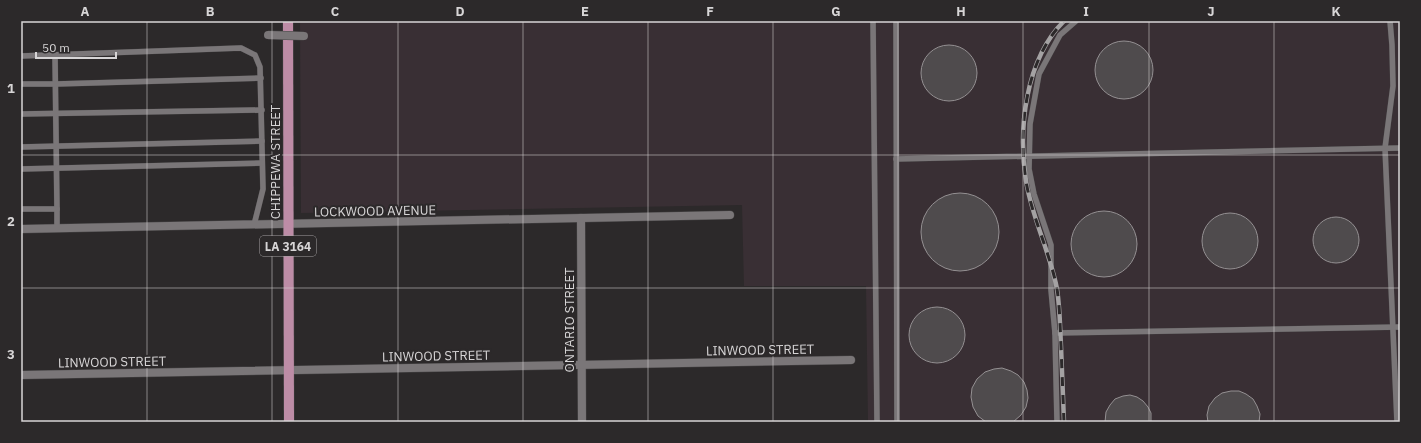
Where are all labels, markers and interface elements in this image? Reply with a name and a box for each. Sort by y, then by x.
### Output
text: A [81,3,90,20]
text: B [206,3,215,20]
text: C [331,3,340,20]
text: D [455,3,465,20]
text: E [581,3,589,20]
text: F [706,3,714,20]
text: G [831,3,841,20]
text: H [956,3,966,20]
text: I [1083,3,1089,20]
text: J [1207,3,1215,20]
text: K [1331,3,1341,20]
scale bar [36,34,116,60]
text: 50 m [42,40,70,55]
text: 1 [7,80,15,97]
street label: CHIPPEWA STREET [267,104,284,219]
street label: LOCKWOOD AVENUE [314,201,436,221]
text: 2 [7,213,15,230]
road number: LA 3164 [260,236,316,256]
street label: ONTARIO STREET [561,267,578,372]
street label: LINWOOD STREET [706,341,815,359]
text: 3 [7,346,15,363]
street label: LINWOOD STREET [382,347,491,365]
street label: LINWOOD STREET [58,353,167,371]

